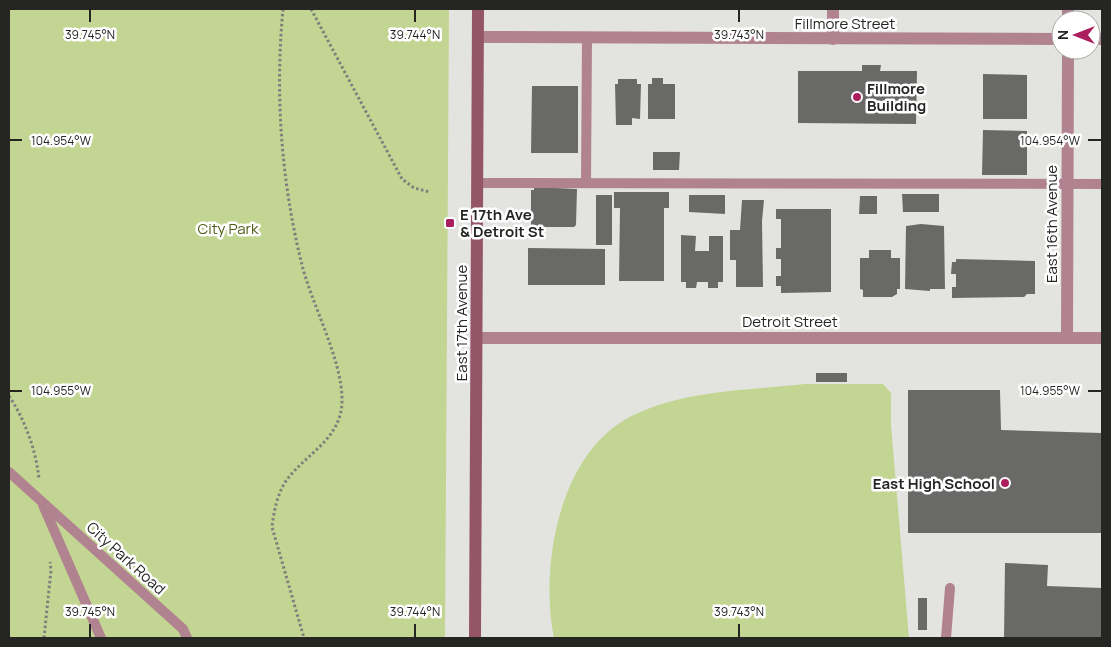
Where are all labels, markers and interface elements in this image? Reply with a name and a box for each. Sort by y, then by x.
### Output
north arrow [1051,10,1101,60]
street label: Fillmore Street [795,13,895,34]
text: 39.745°N [65,26,115,43]
text: 39.744°N [390,26,440,43]
text: 39.743°N [714,26,764,43]
text: N [1053,30,1072,40]
place label: Fillmore Building [867,78,926,116]
marker: Fillmore Building [851,91,863,103]
text: 104.954°W [31,132,92,149]
text: 104.954°W [1020,132,1081,149]
street label: East 16th Avenue [1041,165,1062,283]
place label: E 17th Ave & Detroit St [460,204,544,242]
marker: E 17th Ave & Detroit St [444,217,456,229]
park label: City Park [198,218,259,239]
street label: East 17th Avenue [451,265,472,381]
street label: Detroit Street [742,311,838,332]
text: 104.955°W [31,382,92,399]
text: 104.955°W [1020,382,1081,399]
place label: East High School [873,473,995,494]
marker: East High School [999,477,1011,489]
street label: City Park Road [82,517,170,599]
text: 39.745°N [65,603,115,620]
text: 39.744°N [390,603,440,620]
text: 39.743°N [714,603,764,620]

